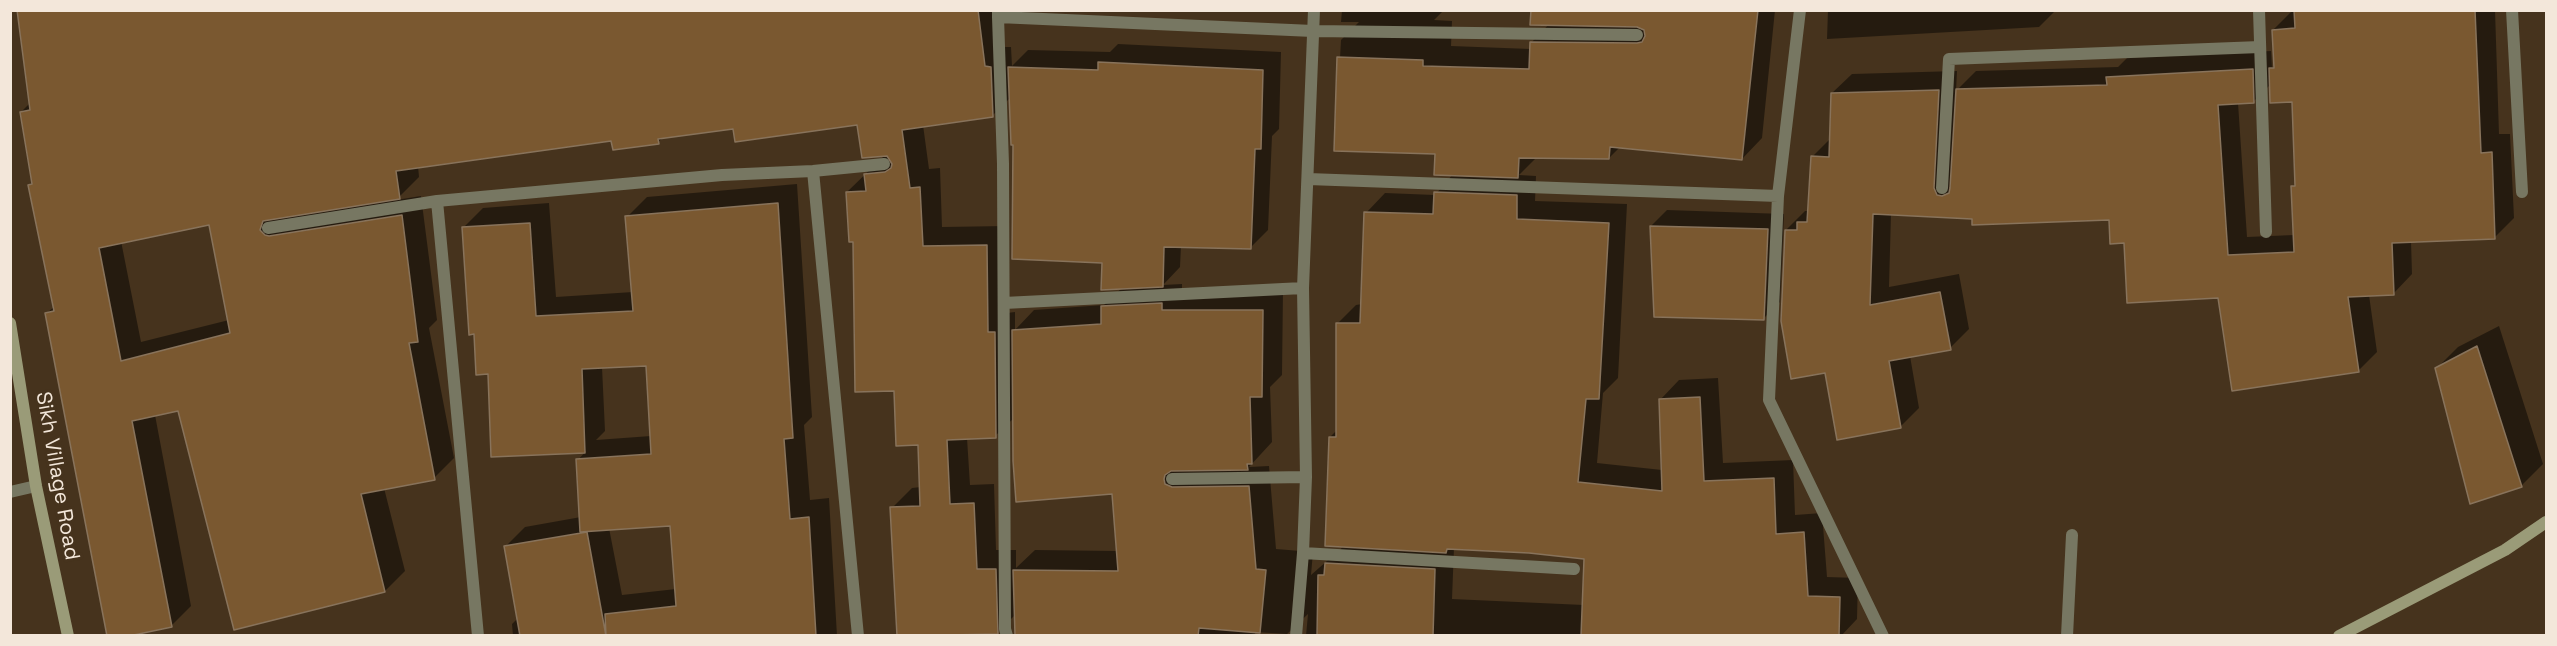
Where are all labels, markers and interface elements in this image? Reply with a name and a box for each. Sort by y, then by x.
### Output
street label: Sikh Village Road [30,390,84,562]

